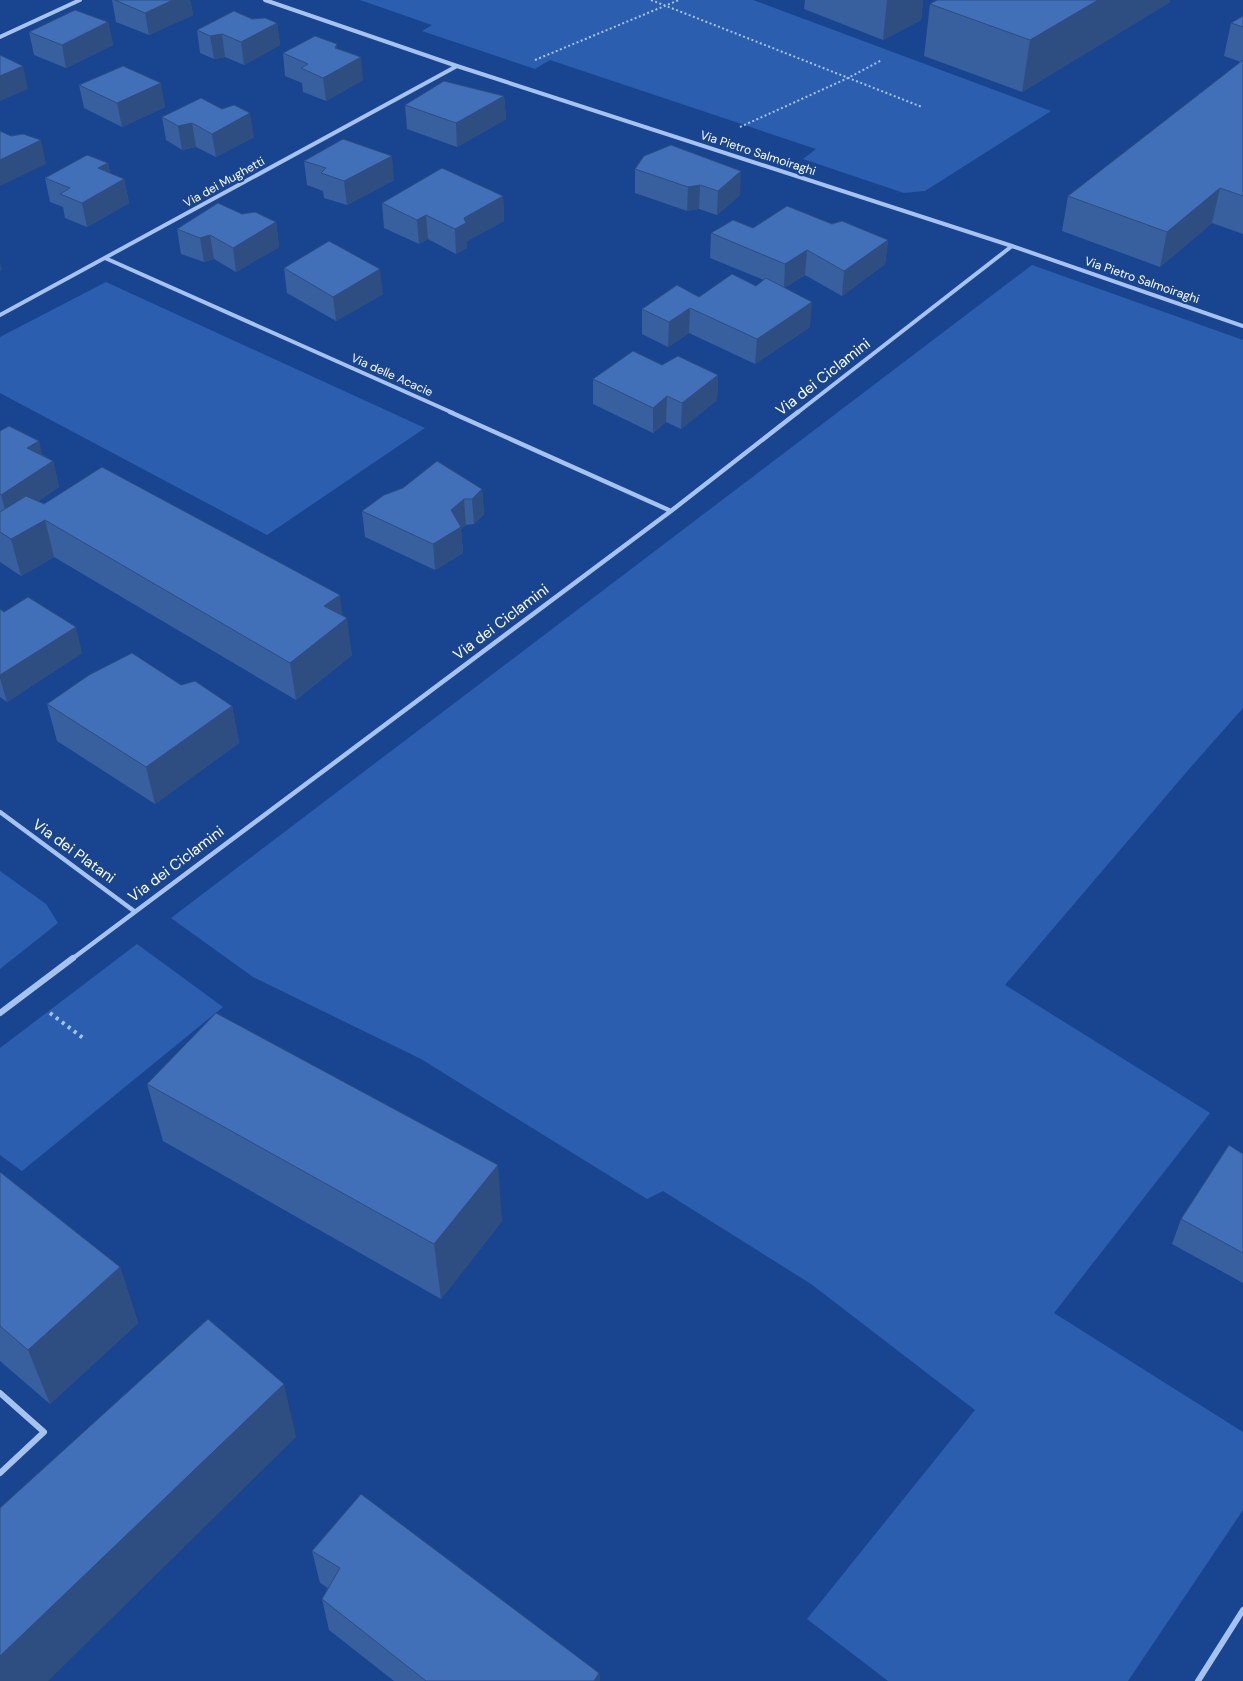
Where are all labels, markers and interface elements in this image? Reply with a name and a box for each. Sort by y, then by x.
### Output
street label: Via Pietro Salmoiraghi [698,127,818,179]
street label: Via dei Mughetti [181,153,268,211]
street label: Via Pietro Salmoiraghi [1082,253,1202,307]
street label: Via dei Ciclamini [772,334,874,420]
street label: Via delle Acacie [349,350,436,400]
street label: Via dei Ciclamini [449,579,553,665]
street label: Via dei Platani [29,814,119,888]
street label: Via dei Ciclamini [124,821,228,907]

